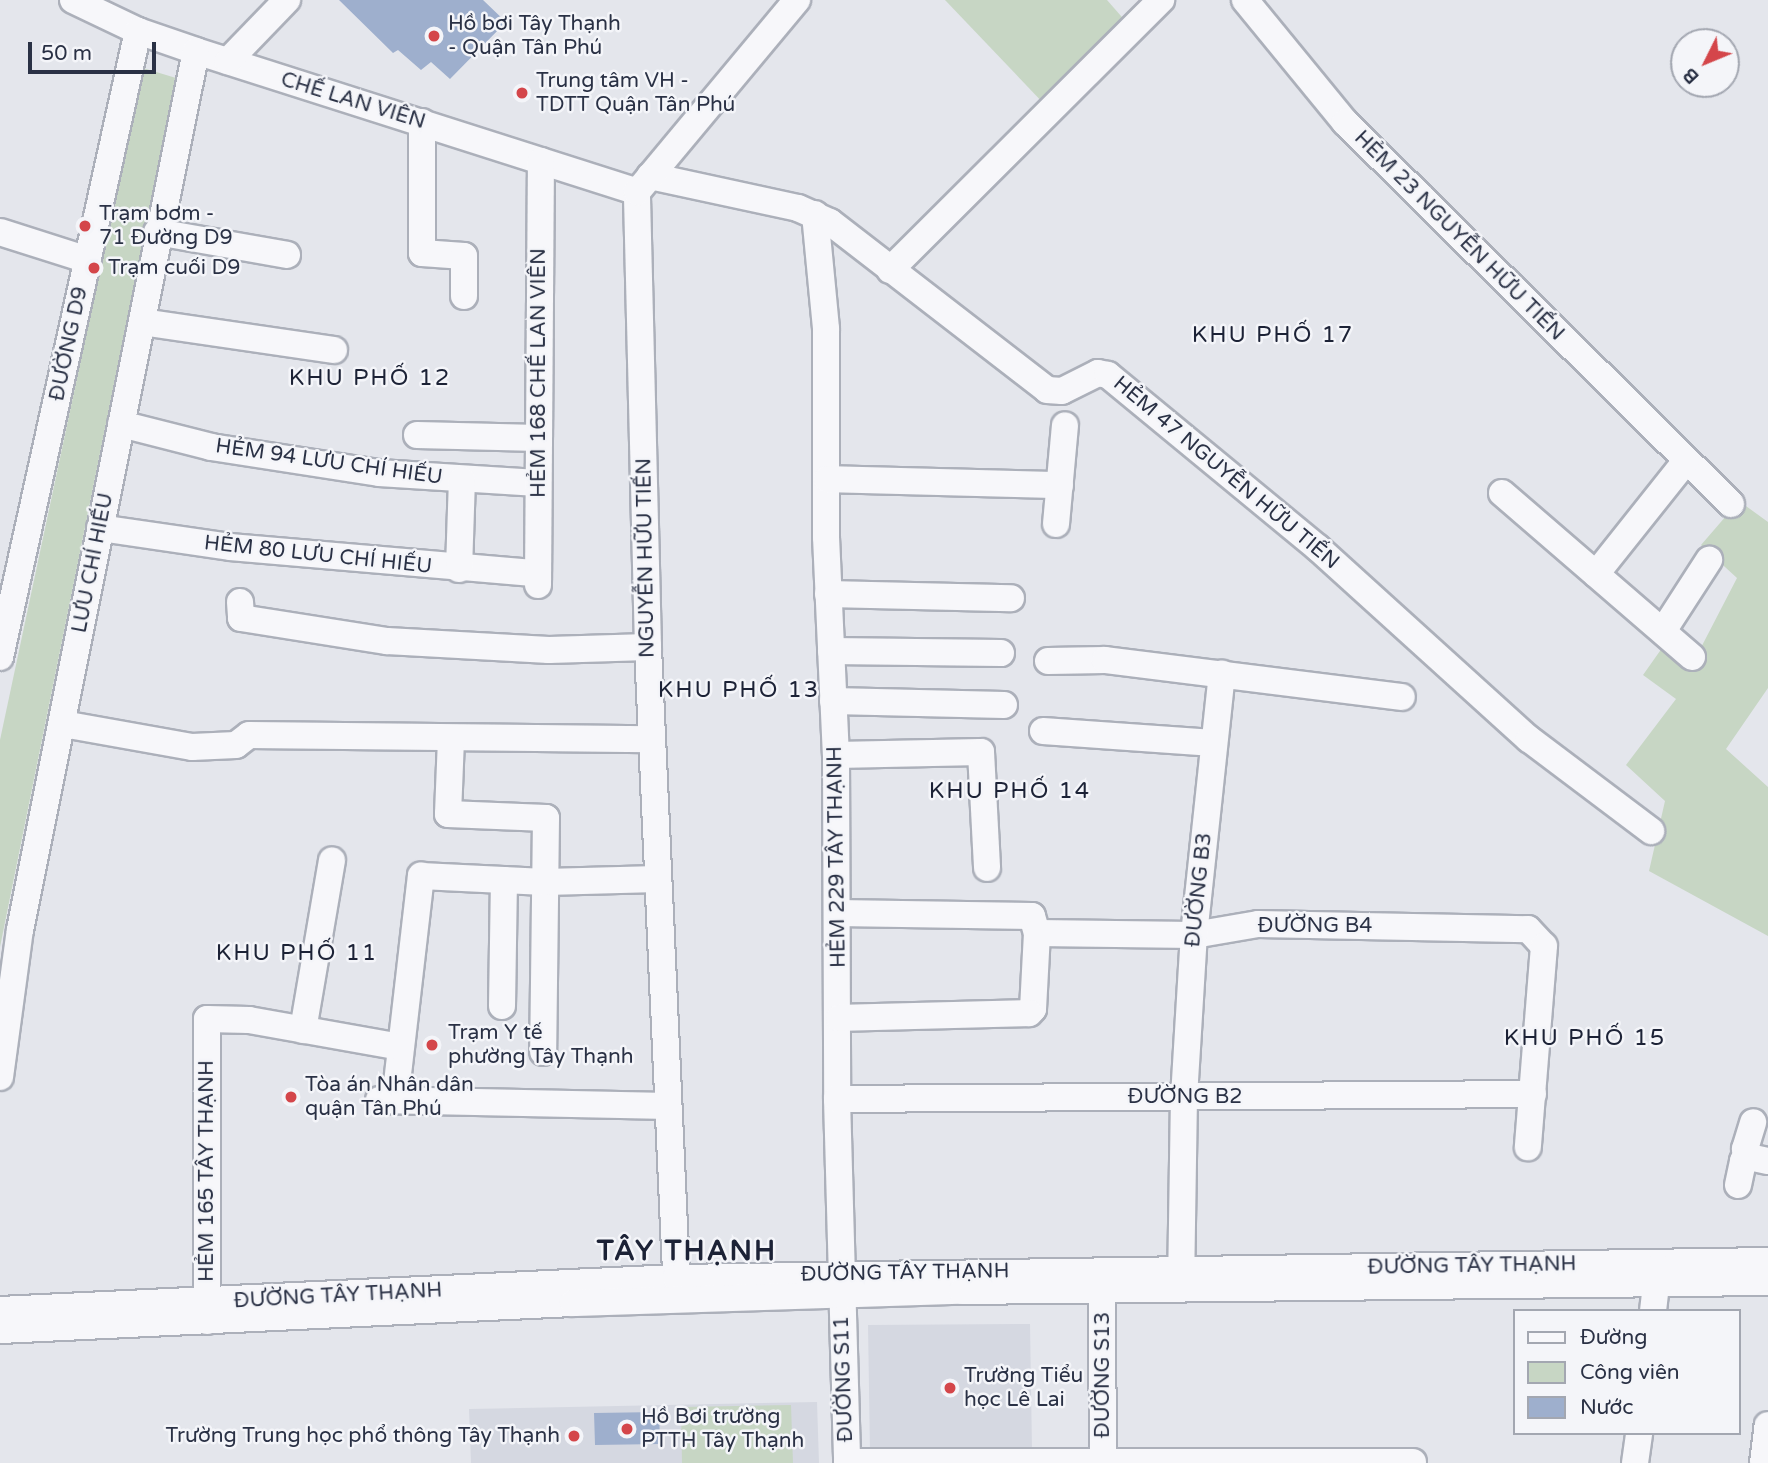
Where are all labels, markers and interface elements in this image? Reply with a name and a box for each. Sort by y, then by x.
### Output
place label: Hồ bơi Tây Thạnh - Quận Tân Phú [448,11,621,61]
scale bar [32,28,159,72]
marker: Hồ bơi Tây Thạnh - Quận Tân Phú [426,28,442,44]
north arrow [1670,28,1740,98]
text: 50 m [41,41,92,66]
text: B [1679,64,1704,88]
street label: CHẾ LAN VIÊN [278,67,428,135]
place label: Trung tâm VH - TDTT Quận Tân Phú [536,68,735,118]
marker: Trung tâm VH - TDTT Quận Tân Phú [514,85,530,101]
street label: HẺM 23 NGUYỄN HỮU TIẾN [1349,126,1569,346]
place label: Trạm bơm - 71 Đường D9 [99,201,233,251]
marker: Trạm bơm - 71 Đường D9 [77,218,93,234]
street label: HẺM 168 CHẾ LAN VIÊN [526,248,552,498]
place label: Trạm cuối D9 [108,255,241,281]
marker: Trạm cuối D9 [86,260,102,276]
street label: ĐƯỜNG D9 [45,285,93,403]
district label: KHU PHỐ 17 [1193,321,1353,349]
district label: KHU PHỐ 12 [290,364,450,392]
street label: HẺM 47 NGUYỄN HỮU TIẾN [1108,371,1344,575]
street label: HẺM 94 LƯU CHÍ HIẾU [214,434,444,490]
street label: NGUYỄN HỮU TIẾN [632,458,660,658]
street label: LƯU CHÍ HIẾU [67,491,119,635]
street label: HẺM 80 LƯU CHÍ HIẾU [203,531,433,579]
district label: KHU PHỐ 13 [659,676,819,704]
street label: HẺM 229 TÂY THẠNH [822,746,852,968]
district label: KHU PHỐ 14 [930,777,1090,805]
street label: ĐƯỜNG B3 [1180,832,1218,948]
street label: ĐƯỜNG B4 [1258,913,1372,939]
district label: KHU PHỐ 11 [217,939,377,967]
place label: Trạm Y tế phường Tây Thạnh [448,1020,634,1070]
district label: KHU PHỐ 15 [1505,1024,1665,1052]
marker: Trạm Y tế phường Tây Thạnh [422,1035,442,1055]
street label: HẺM 165 TÂY THẠNH [194,1060,220,1282]
place label: Tòa án Nhân dân quận Tân Phú [305,1072,474,1122]
street label: ĐƯỜNG B2 [1128,1084,1242,1110]
marker: Tòa án Nhân dân quận Tân Phú [283,1089,299,1105]
district label: TÂY THẠNH [598,1234,776,1268]
street label: ĐƯỜNG TÂY THẠNH [1367,1252,1577,1280]
street label: ĐƯỜNG TÂY THẠNH [800,1259,1010,1287]
street label: ĐƯỜNG TÂY THẠNH [233,1278,443,1314]
legend [1512,1309,1740,1435]
street label: ĐƯỜNG S13 [1090,1312,1116,1438]
street label: ĐƯỜNG S11 [829,1315,859,1443]
text: Đường [1580,1325,1648,1350]
text: Công viên [1580,1360,1680,1385]
place label: Trường Tiểu học Lê Lai [964,1363,1083,1413]
marker: Trường Tiểu học Lê Lai [942,1380,958,1396]
text: Nước [1580,1395,1634,1420]
place label: Hồ Bơi trường PTTH Tây Thạnh [641,1404,804,1454]
marker: Hồ Bơi trường PTTH Tây Thạnh [619,1421,635,1437]
place label: Trường Trung học phổ thông Tây Thạnh [165,1423,560,1449]
marker: Trường Trung học phổ thông Tây Thạnh [566,1428,582,1444]

